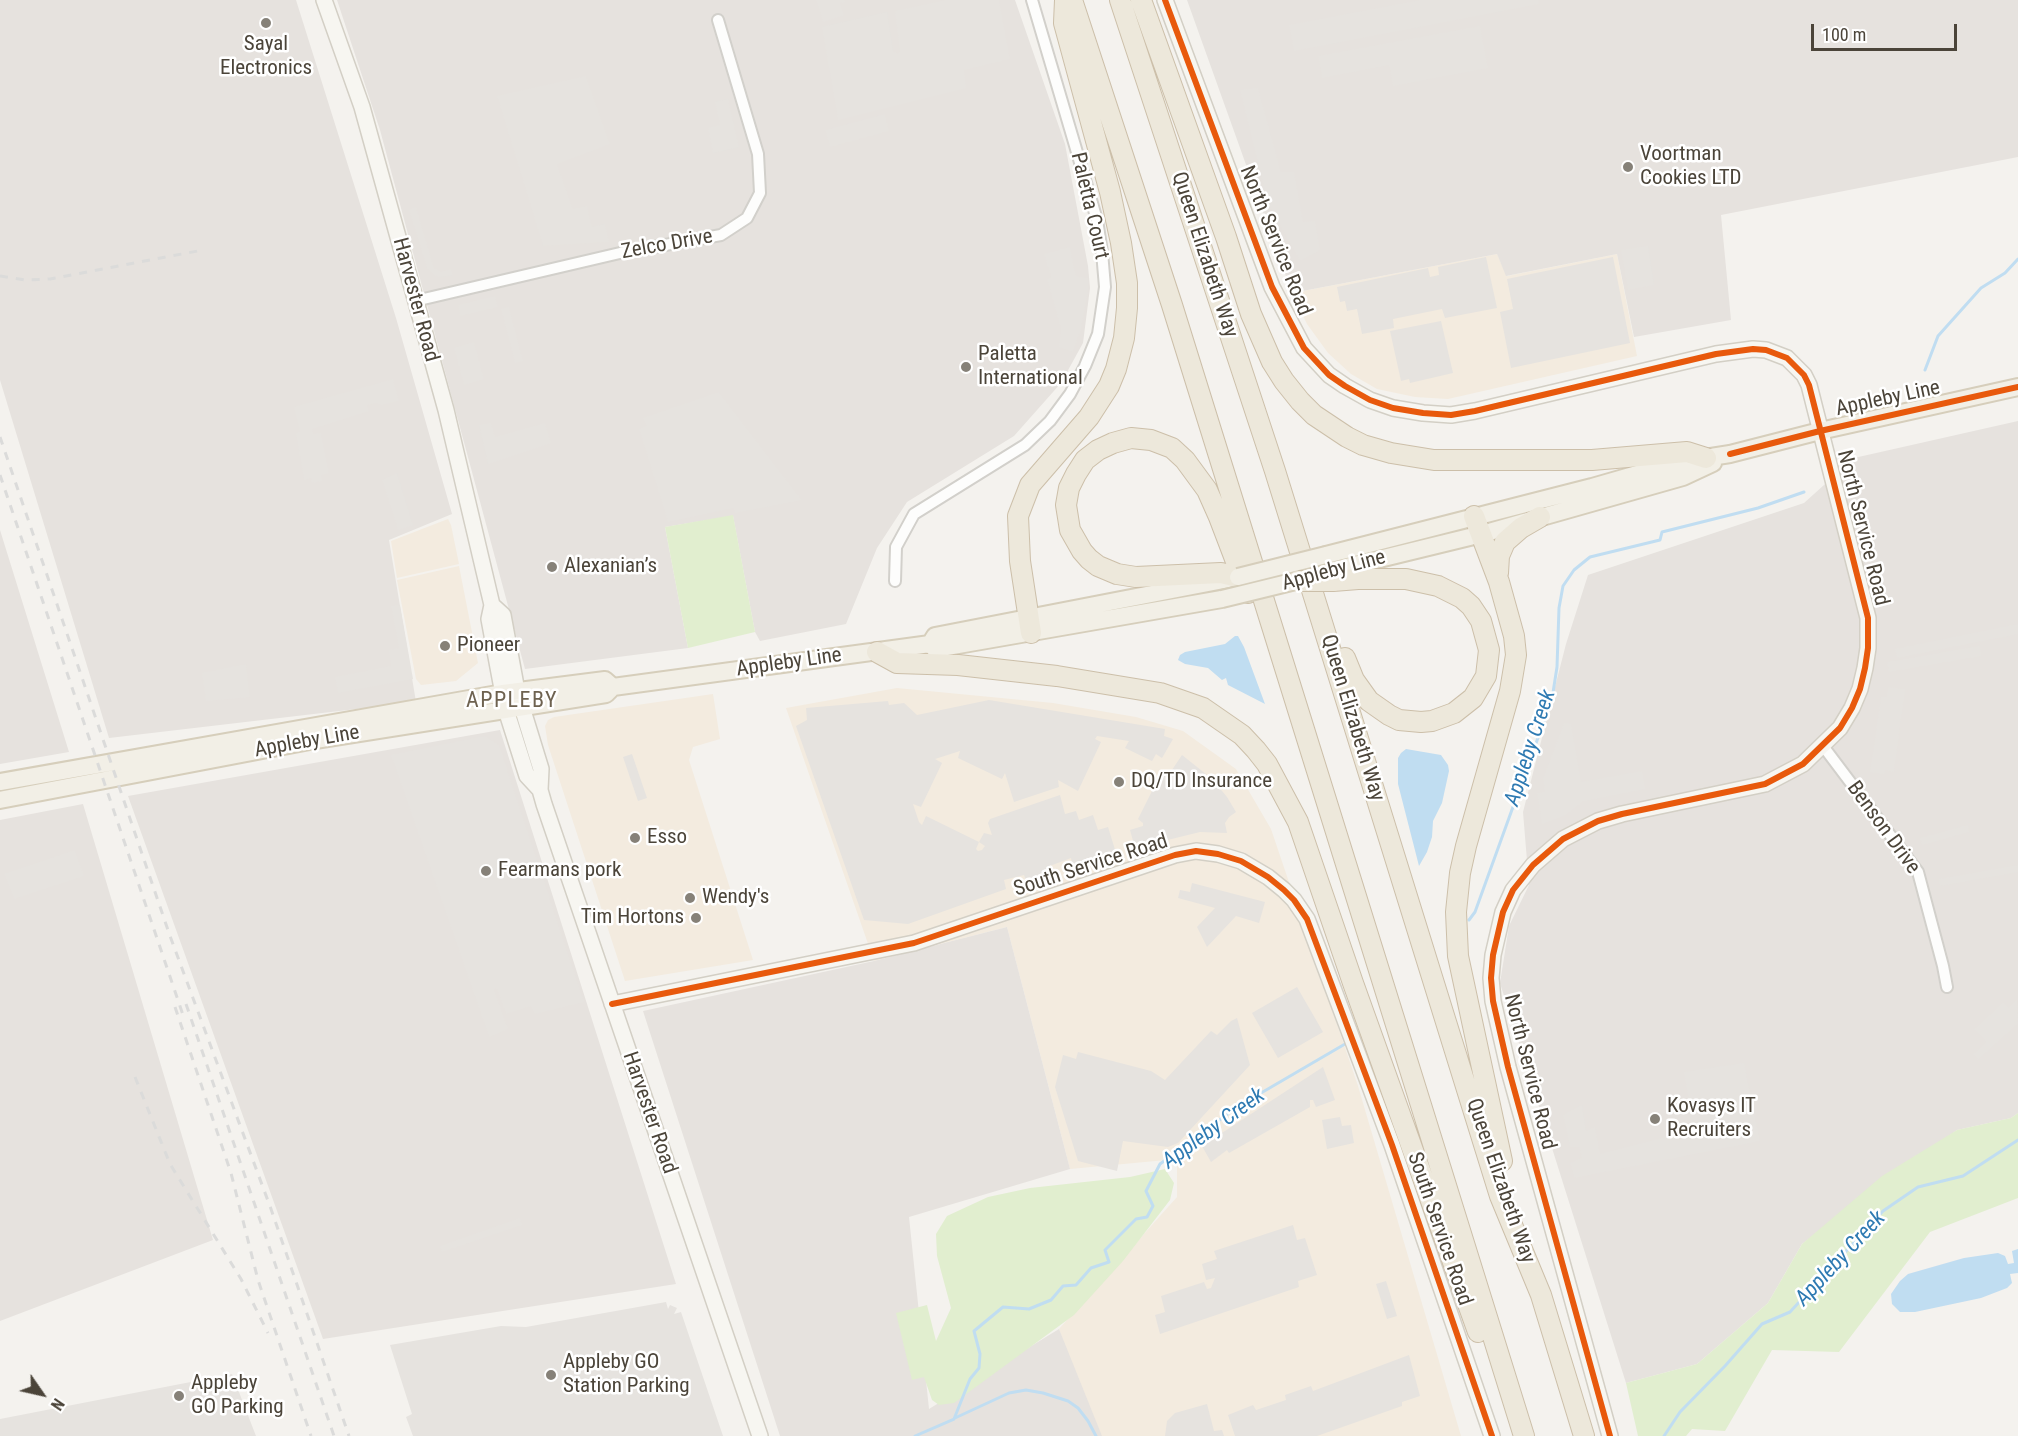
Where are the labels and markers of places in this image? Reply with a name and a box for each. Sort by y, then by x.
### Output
marker: Sayal Electronics [259,16,273,30]
place label: Sayal Electronics [220,32,312,82]
place label: Voortman Cookies LTD [1640,142,1742,192]
marker: Voortman Cookies LTD [1621,160,1635,174]
place label: Paletta International [978,342,1083,392]
marker: Paletta International [959,360,973,374]
place label: Alexanian’s [564,554,657,580]
marker: Alexanian’s [545,560,559,574]
place label: Pioneer [457,633,520,659]
marker: Pioneer [438,639,452,653]
place label: DQ/TD Insurance [1131,769,1272,795]
marker: DQ/TD Insurance [1112,775,1126,789]
place label: Esso [647,825,687,851]
marker: Esso [628,831,642,845]
place label: Fearmans pork [498,858,621,884]
marker: Fearmans pork [479,864,493,878]
place label: Wendy's [702,885,769,911]
marker: Wendy's [683,891,697,905]
place label: Tim Hortons [581,905,684,931]
marker: Tim Hortons [689,911,703,925]
place label: Kovasys IT Recruiters [1667,1094,1756,1144]
marker: Kovasys IT Recruiters [1648,1112,1662,1126]
place label: Appleby GO Station Parking [563,1350,690,1400]
marker: Appleby GO Station Parking [544,1368,558,1382]
place label: Appleby GO Parking [191,1371,284,1421]
marker: Appleby GO Parking [172,1389,186,1403]

